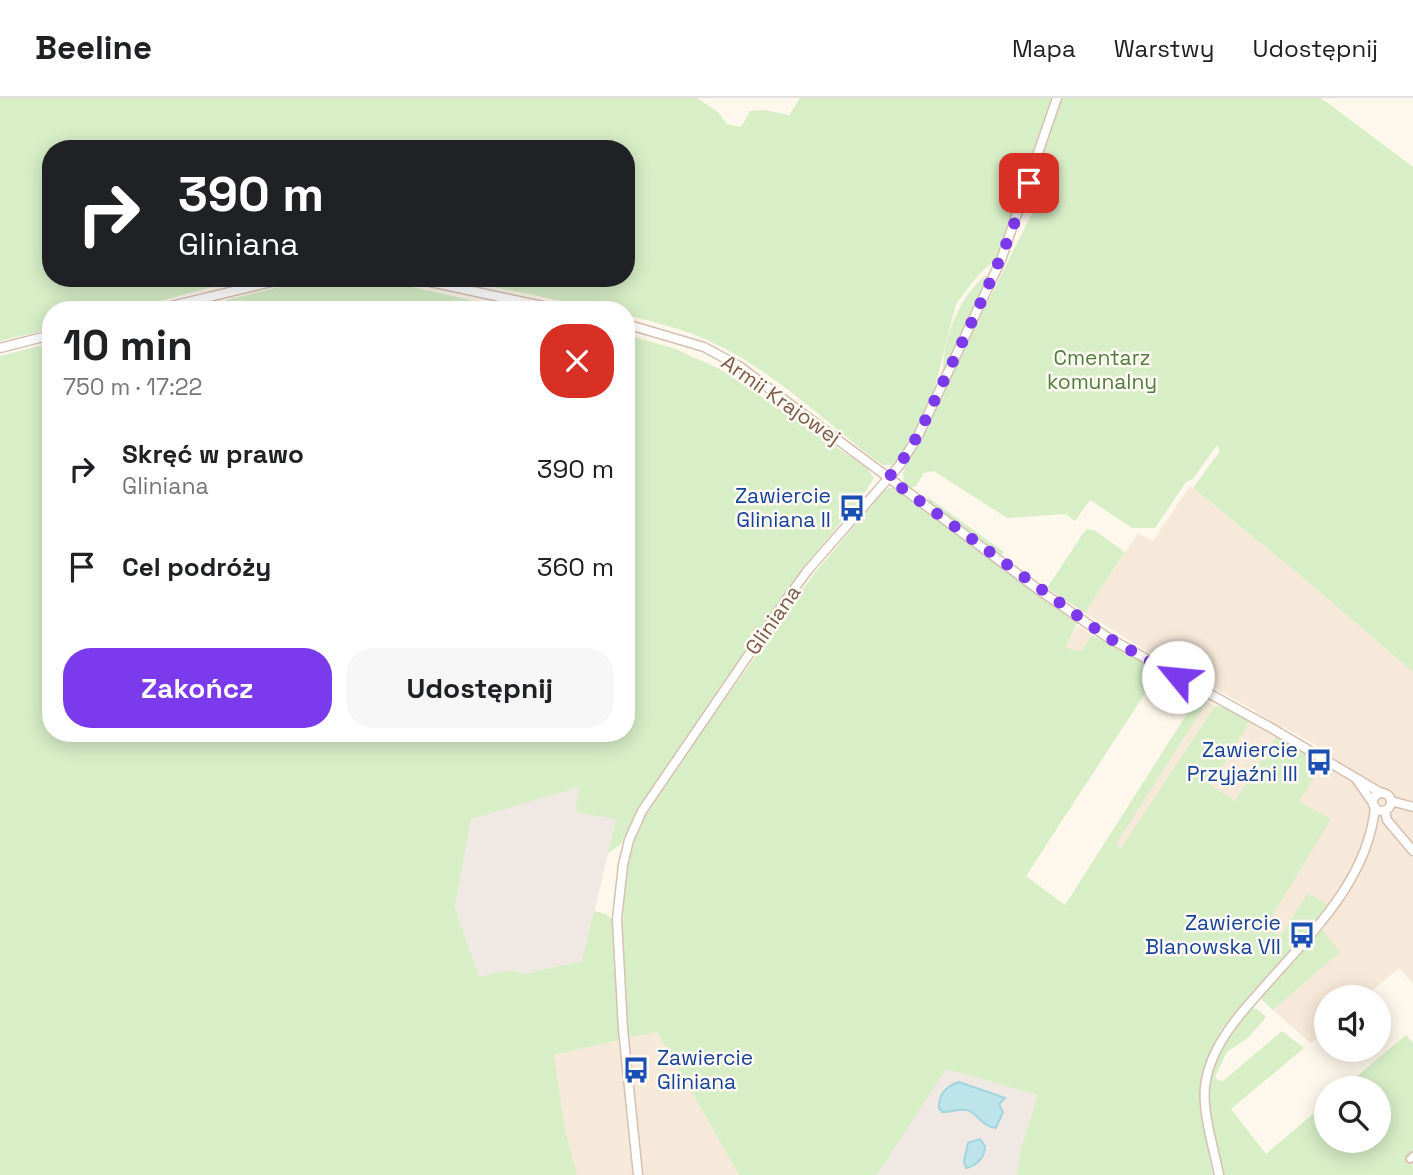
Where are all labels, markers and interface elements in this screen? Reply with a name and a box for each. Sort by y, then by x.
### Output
text: Beeline [35,27,152,69]
text: Mapa [1012,33,1076,64]
text: Warstwy [1114,33,1215,64]
text: Udostępnij [1253,33,1378,64]
pin [999,153,1059,213]
text: 390 m [178,163,324,225]
icon: arrive [1010,164,1048,202]
icon: right [63,168,154,259]
text: Gliniana [178,224,299,264]
text: 10 min [63,319,193,372]
button: close [540,324,614,398]
park label: Cmentarz komunalny [1047,344,1157,395]
street label: Armii Krajowej [716,349,846,451]
text: 750 m · 17:22 [63,372,202,402]
text: Skręć w prawo [122,437,304,471]
icon: right [63,450,101,488]
text: 390 m [537,452,614,486]
text: Gliniana [122,471,209,501]
place label: Zawiercie Gliniana II [735,482,831,533]
bus stop icon: Zawiercie Gliniana II [837,493,867,523]
icon: arrive [63,548,101,586]
text: Cel podróży [122,550,271,584]
text: 360 m [537,550,614,584]
street label: Gliniana [739,580,806,660]
position arrow [1141,640,1215,714]
button: Zakończ [63,648,332,728]
button: Udostępnij [346,648,614,728]
place label: Zawiercie Przyjaźni III [1187,736,1298,787]
bus stop icon: Zawiercie Przyjaźni III [1304,747,1334,777]
place label: Zawiercie Blanowska VII [1145,909,1281,960]
bus stop icon: Zawiercie Blanowska VII [1287,920,1317,950]
map controls [1314,985,1391,1153]
button: sound [1314,985,1391,1062]
place label: Zawiercie Gliniana [657,1044,753,1095]
bus stop icon: Zawiercie Gliniana [621,1055,651,1085]
button: search [1314,1076,1391,1153]

